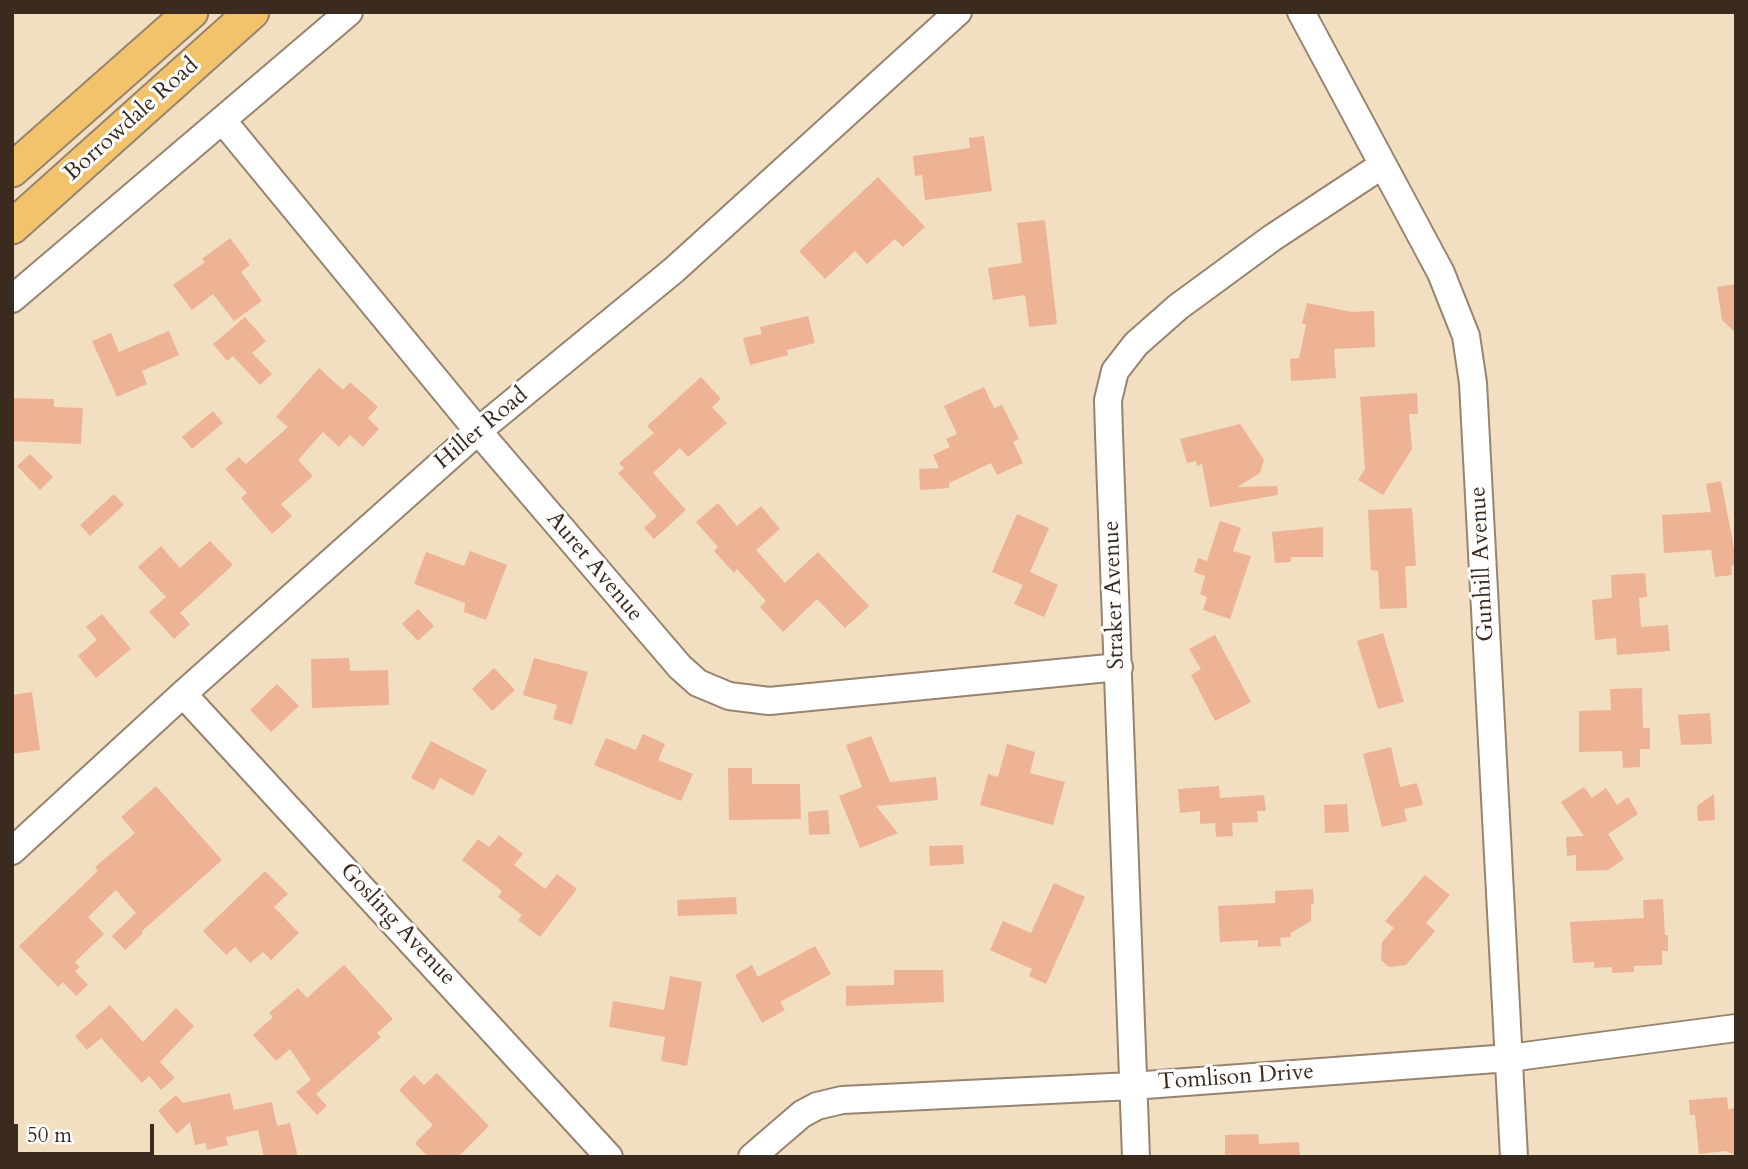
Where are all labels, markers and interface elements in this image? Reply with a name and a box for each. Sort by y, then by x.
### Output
street label: Borrowdale Road [59,53,205,187]
street label: Hiller Road [430,382,534,476]
street label: Gunhill Avenue [1465,486,1501,642]
street label: Auret Avenue [540,506,648,628]
street label: Straker Avenue [1099,520,1131,670]
street label: Gosling Avenue [333,858,461,992]
street label: Tomlison Drive [1157,1059,1315,1097]
scale bar [18,1110,158,1154]
text: 50 m [27,1121,72,1150]

